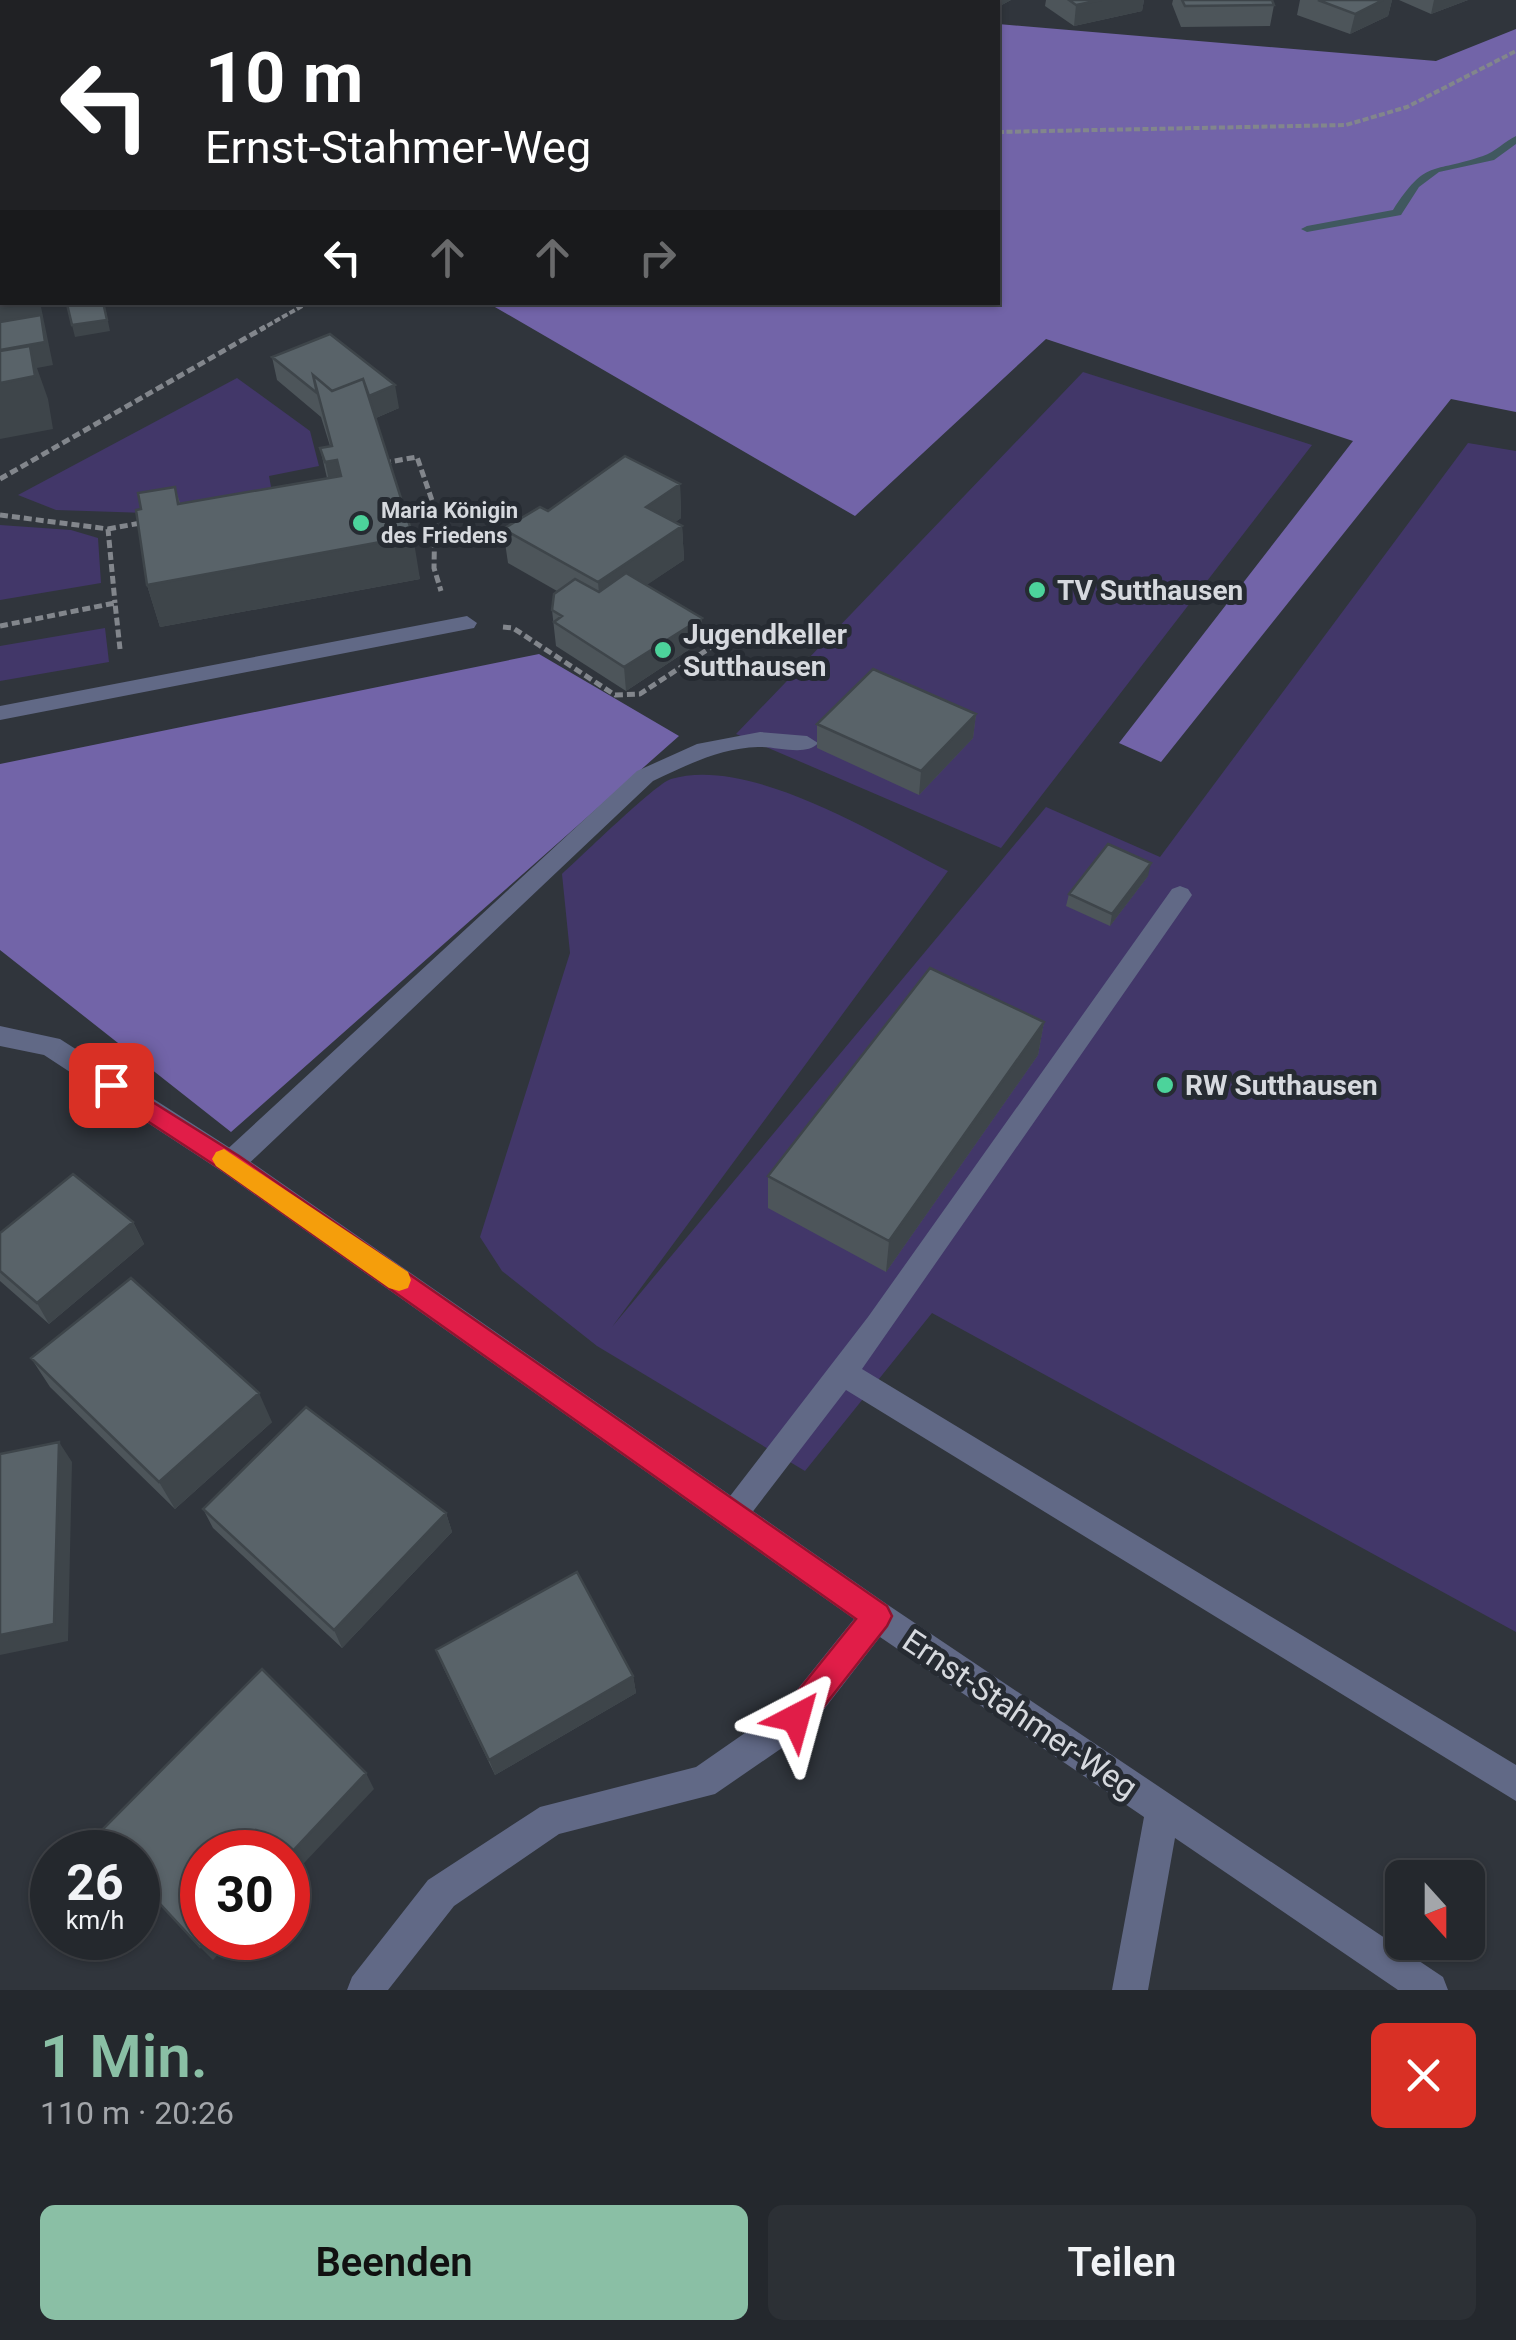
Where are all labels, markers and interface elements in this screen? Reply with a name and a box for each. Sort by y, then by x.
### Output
text: 10 m [205,37,363,119]
icon: left [40,40,170,170]
text: Ernst-Stahmer-Weg [205,121,591,174]
icon: left [315,230,370,285]
icon: ahead [420,230,475,285]
icon: ahead [525,230,580,285]
icon: right [630,230,685,285]
place label: Maria Königin des Friedens [381,498,518,548]
marker: Maria Königin des Friedens [350,512,372,534]
place label: TV Sutthausen [1057,574,1243,607]
marker: TV Sutthausen [1026,579,1048,601]
place label: Jugendkeller Sutthausen [683,618,847,683]
marker: Jugendkeller Sutthausen [652,639,674,661]
pin [69,1043,154,1128]
icon: arrive [84,1058,139,1113]
place label: RW Sutthausen [1185,1069,1378,1102]
marker: RW Sutthausen [1154,1074,1176,1096]
street label: Ernst-Stahmer-Weg [896,1621,1144,1807]
position arrow [744,1666,848,1770]
speed limit sign: 30 [180,1830,310,1960]
text: 26 [66,1854,124,1912]
north arrow [1385,1860,1485,1960]
map controls [1385,1860,1485,1960]
text: km/h [66,1906,124,1935]
text: 1 Min. [40,2021,208,2092]
button: close [1371,2023,1476,2128]
text: 110 m · 20:26 [40,2094,234,2132]
button: Beenden [40,2205,748,2320]
button: Teilen [768,2205,1476,2320]

